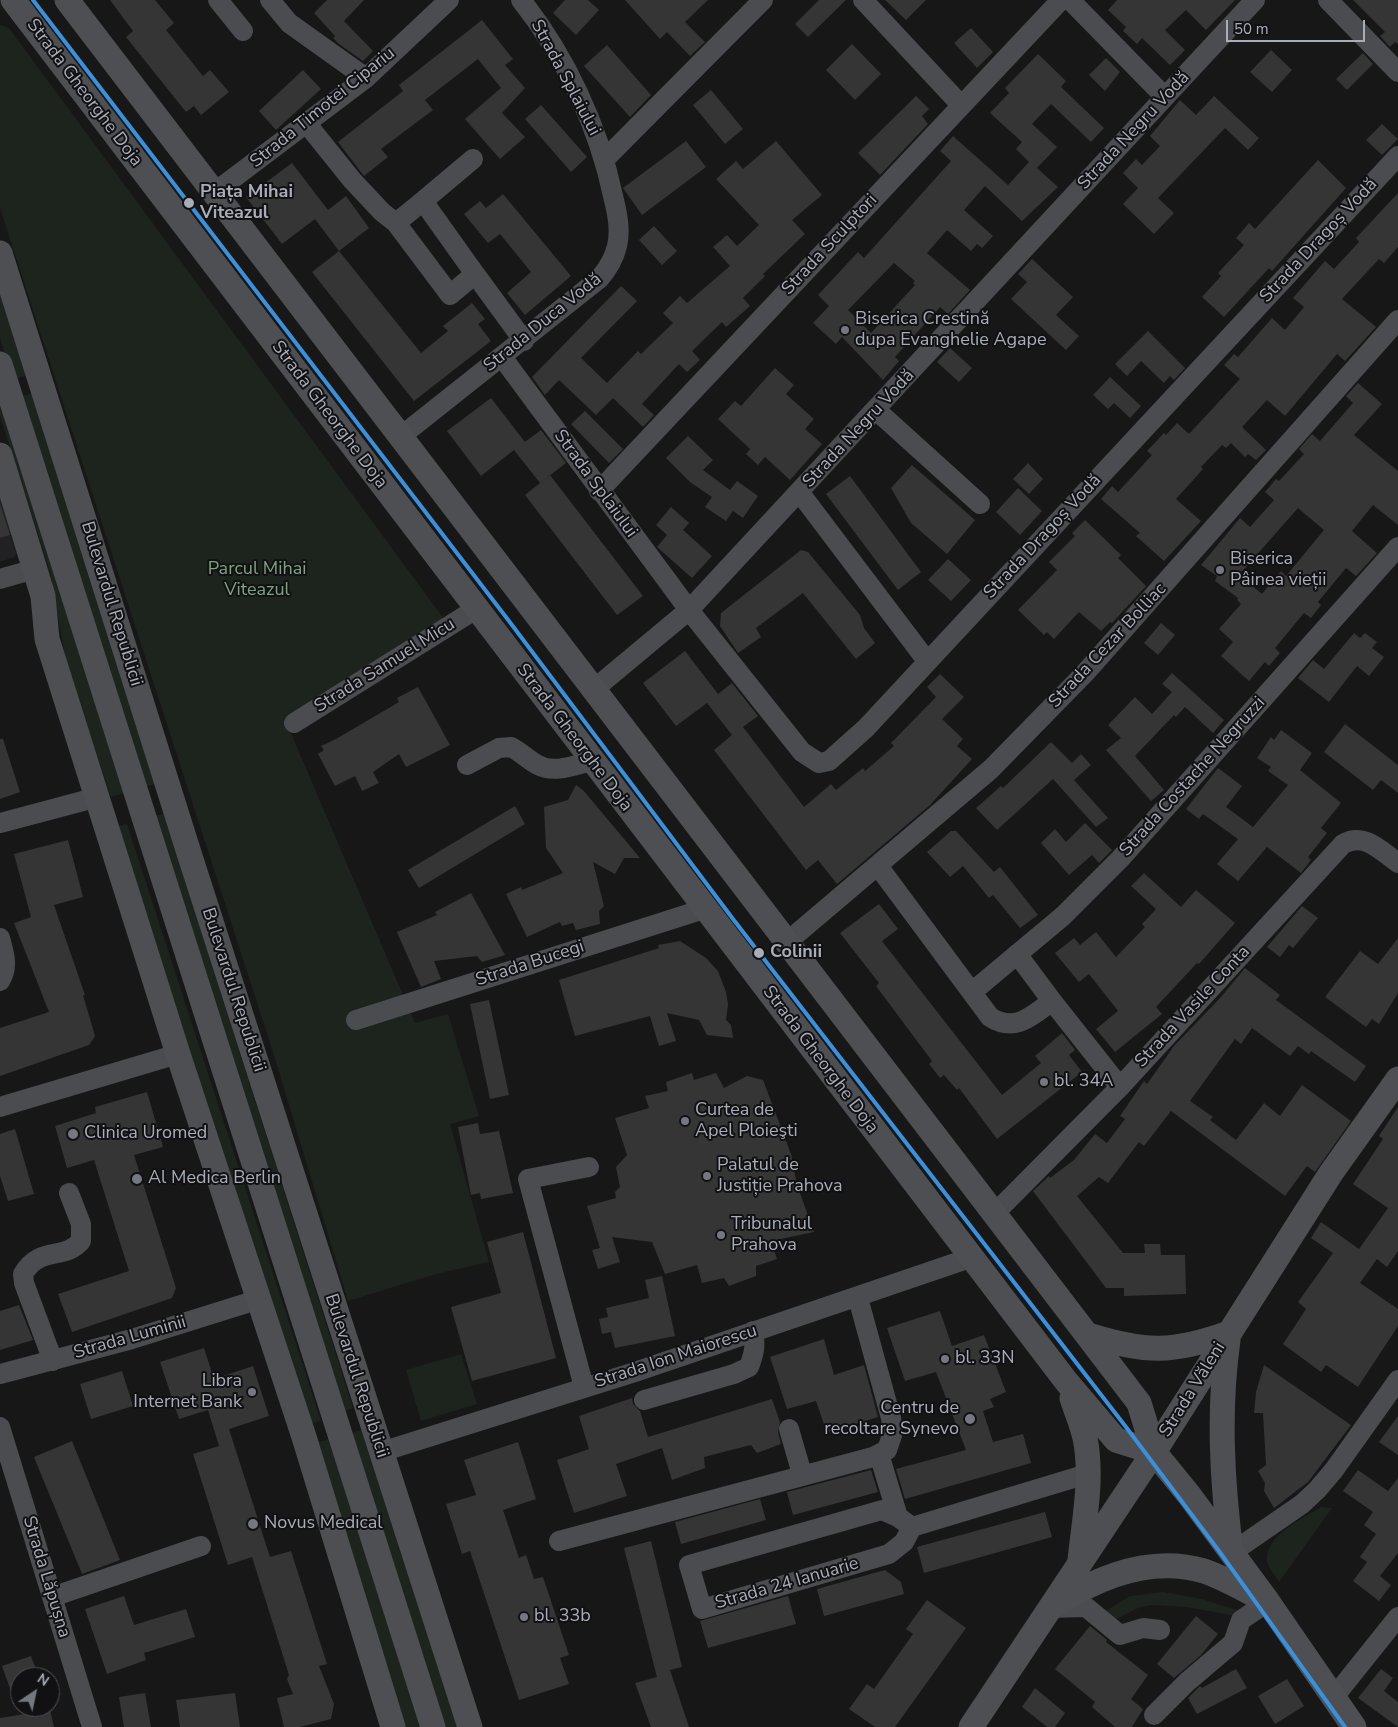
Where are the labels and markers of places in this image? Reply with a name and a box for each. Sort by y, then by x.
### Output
place label: Piața Mihai Viteazul [200,182,293,224]
marker: Piața Mihai Viteazul [182,196,196,210]
place label: Biserica Crestină dupa Evanghelie Agape [855,309,1047,352]
marker: Biserica Crestină dupa Evanghelie Agape [839,324,851,336]
place label: Biserica Pâinea vieții [1230,549,1326,592]
marker: Biserica Pâinea vieții [1214,564,1226,576]
place label: Colinii [770,942,822,964]
marker: Colinii [752,946,766,960]
place label: bl. 34A [1054,1071,1113,1093]
marker: bl. 34A [1038,1076,1050,1088]
place label: Curtea de Apel Ploieşti [695,1100,798,1142]
marker: Curtea de Apel Ploieşti [679,1115,691,1127]
place label: Clinica Uromed [84,1123,207,1145]
marker: Clinica Uromed [66,1127,80,1141]
place label: Palatul de Justiție Prahova [717,1155,842,1198]
place label: Al Medica Berlin [148,1168,281,1190]
marker: Palatul de Justiție Prahova [701,1170,713,1182]
marker: Al Medica Berlin [130,1172,144,1186]
place label: Tribunalul Prahova [731,1214,812,1256]
marker: Tribunalul Prahova [715,1229,727,1241]
place label: bl. 33N [955,1348,1015,1370]
marker: bl. 33N [939,1353,951,1365]
place label: Libra Internet Bank [133,1371,242,1414]
marker: Libra Internet Bank [246,1386,258,1398]
place label: Centru de recoltare Synevo [824,1398,959,1440]
marker: Centru de recoltare Synevo [963,1412,977,1426]
place label: Novus Medical [264,1513,383,1535]
marker: Novus Medical [246,1517,260,1531]
place label: bl. 33b [534,1606,591,1628]
marker: bl. 33b [518,1611,530,1623]

